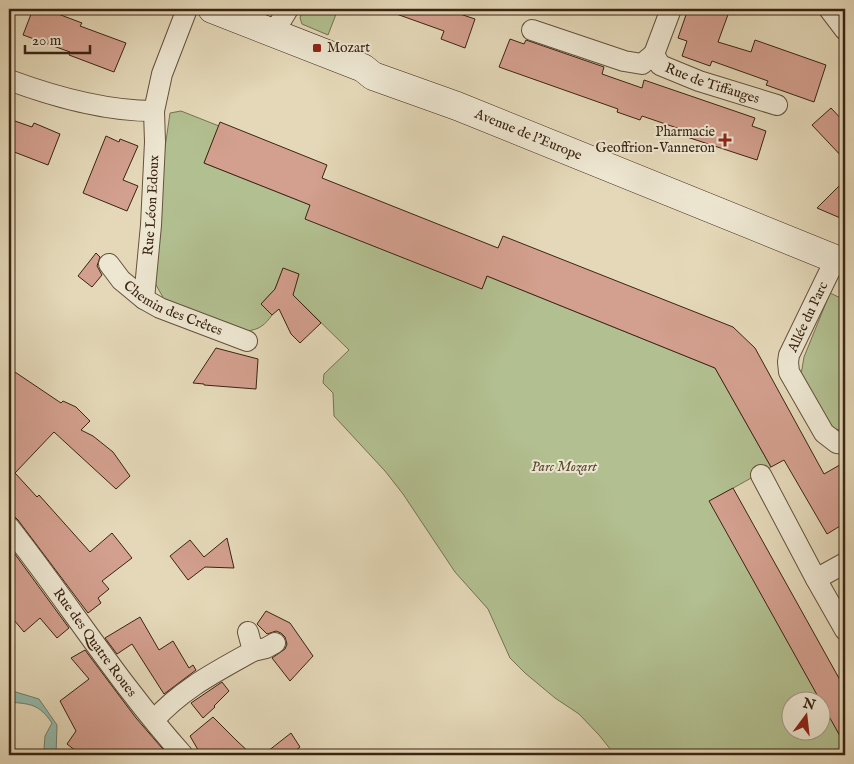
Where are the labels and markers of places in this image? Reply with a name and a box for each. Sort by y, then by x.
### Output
place label: Mozart [327,39,370,57]
marker: Mozart [311,42,323,54]
place label: Pharmacie Geoffrion-Vanneron [596,123,716,157]
marker: Pharmacie Geoffrion-Vanneron [719,134,731,146]

